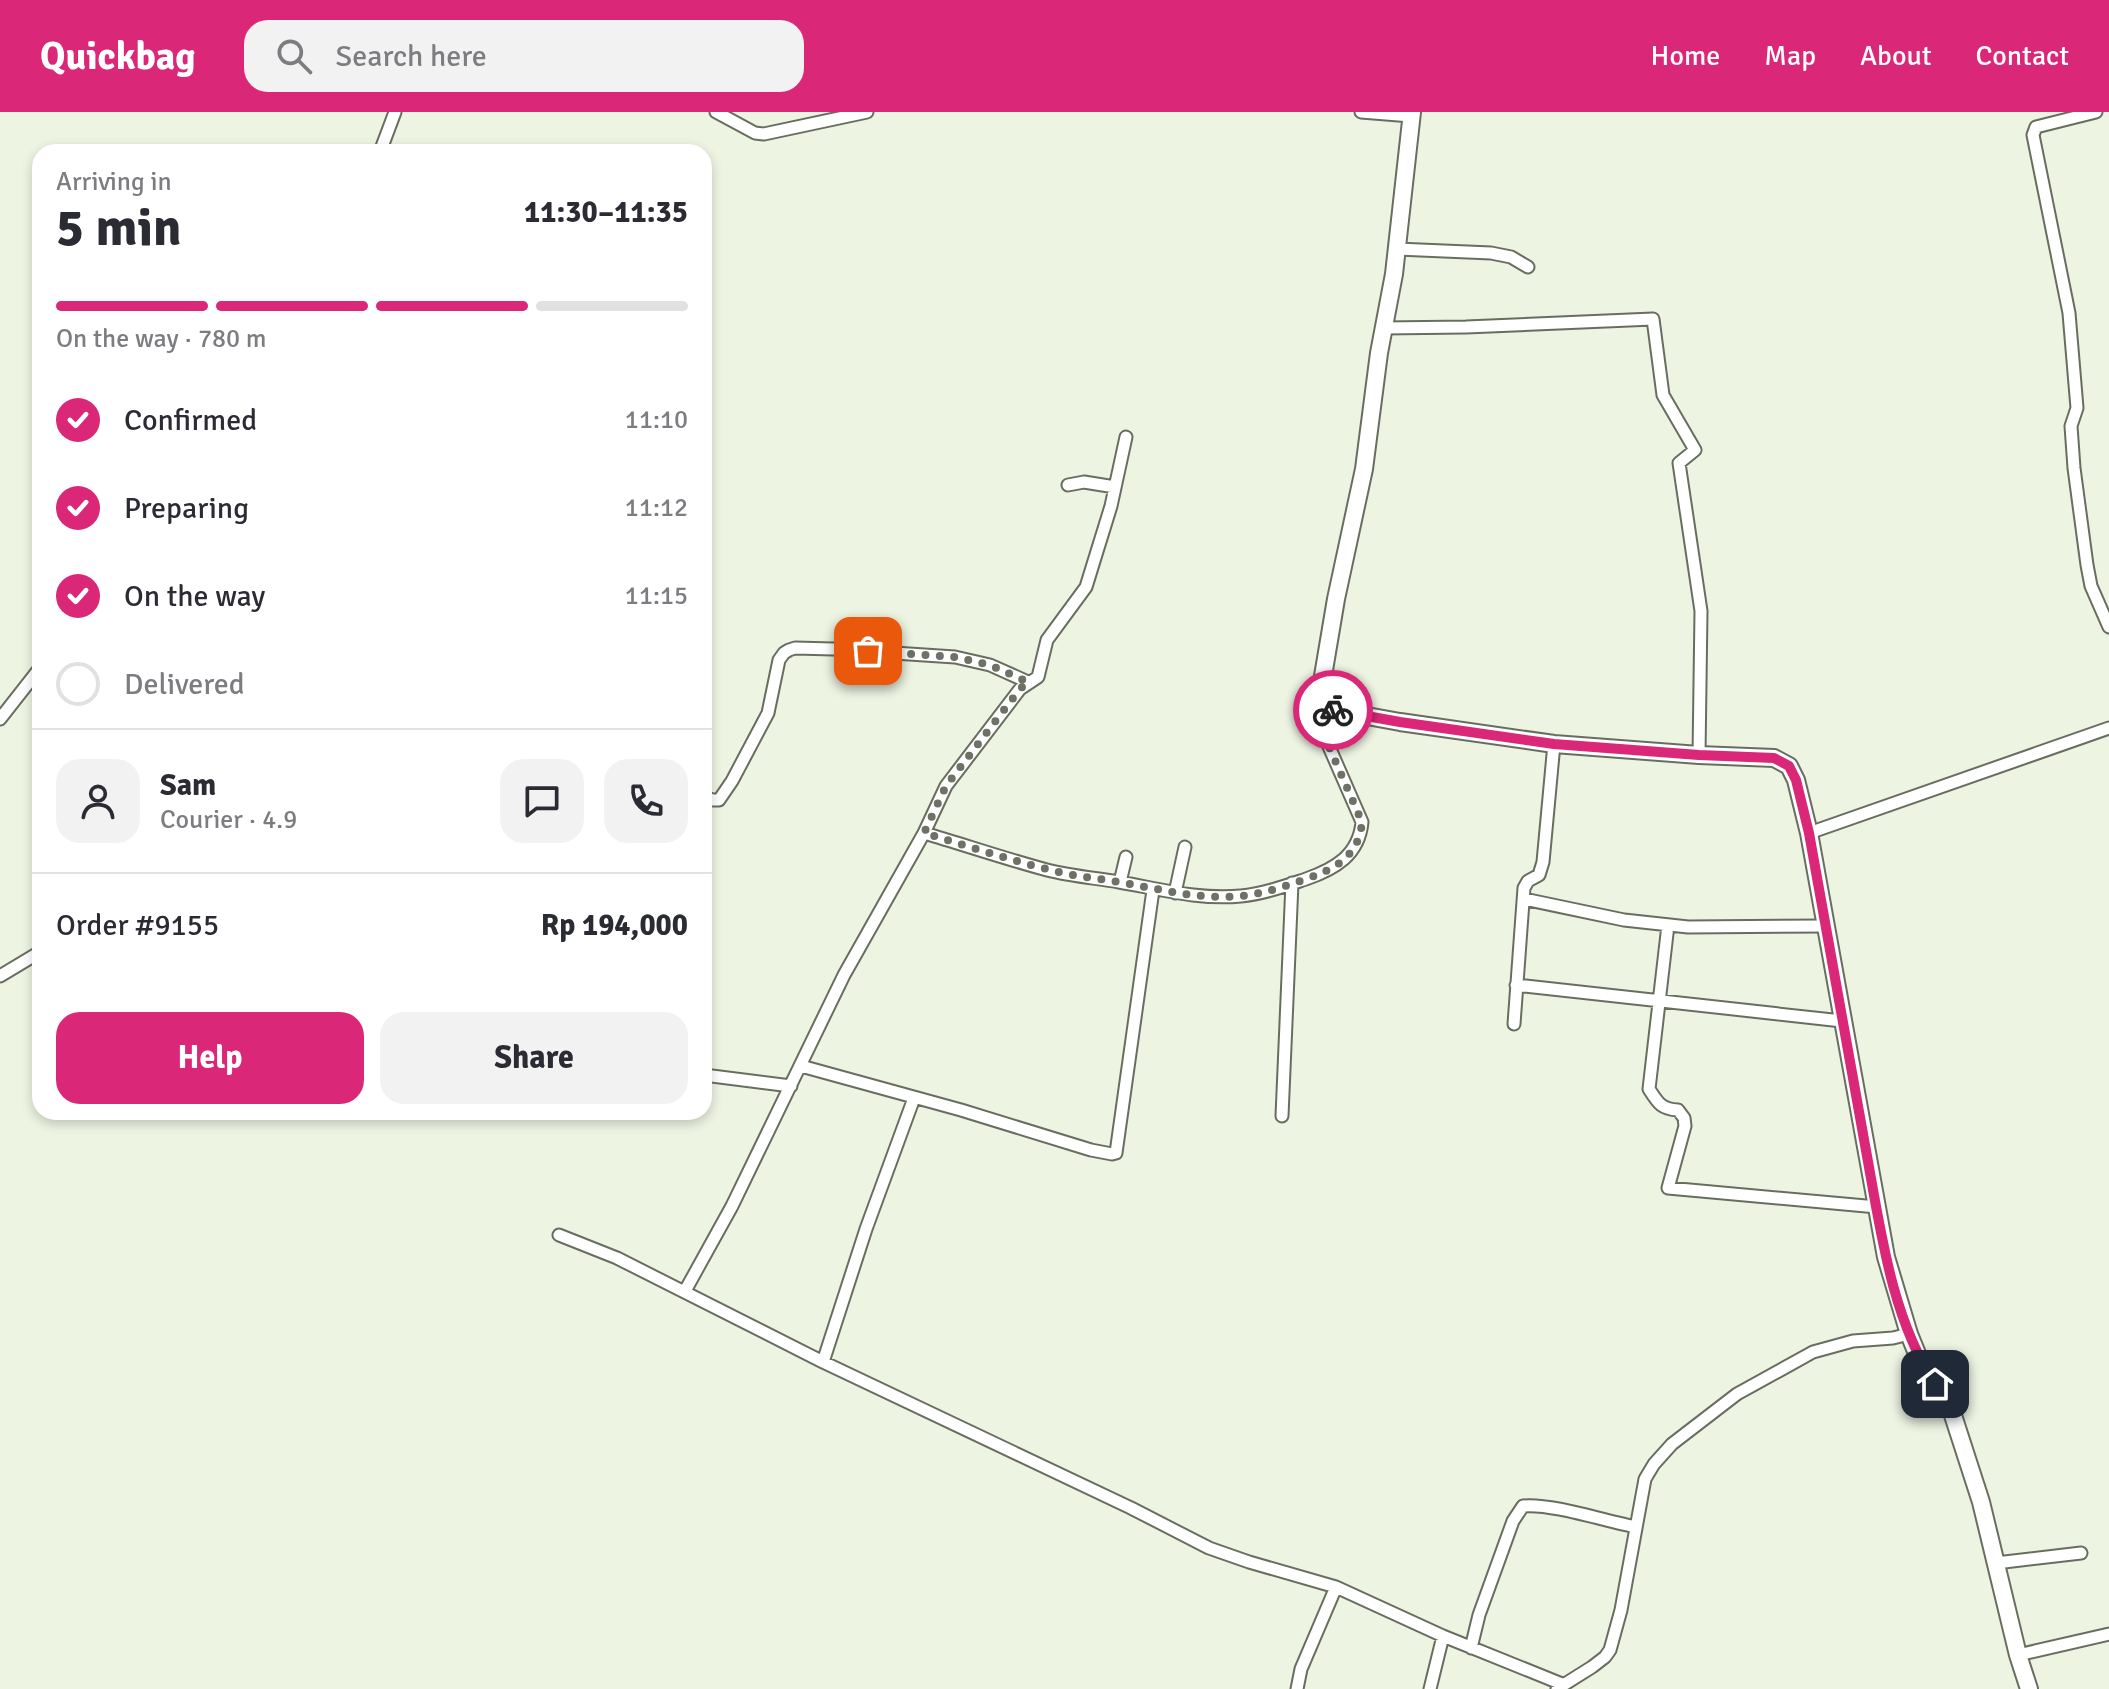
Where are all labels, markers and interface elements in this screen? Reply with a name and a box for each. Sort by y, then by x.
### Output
search box [244,20,804,92]
text: Quickbag [40,33,196,80]
icon: search [272,34,316,78]
text: Search here [336,38,487,75]
text: Home [1651,39,1720,73]
text: Map [1764,39,1816,73]
text: About [1860,39,1932,73]
text: Contact [1976,39,2069,73]
text: Arriving in [56,166,172,198]
text: 11:30–11:35 [524,194,688,231]
text: 5 min [56,196,182,260]
text: On the way · 780 m [56,323,266,355]
icon: check [56,398,100,442]
text: Confirmed [124,402,257,439]
text: 11:10 [625,404,688,436]
icon: check [56,486,100,530]
text: Preparing [124,490,249,527]
text: 11:12 [625,492,688,524]
icon: check [56,574,100,618]
text: On the way [124,578,265,615]
text: 11:15 [625,580,688,612]
pin [834,617,902,685]
icon: bag [846,629,890,673]
text: Delivered [124,666,245,703]
courier [1293,670,1373,750]
icon: bike [1311,688,1355,732]
button: person [56,759,140,843]
button: chat [500,759,584,843]
button: phone [604,759,688,843]
text: Sam [160,767,216,804]
text: Courier · 4.9 [160,804,297,836]
text: Order #9155 [56,907,219,944]
text: Rp 194,000 [541,907,688,944]
button: Help [56,1012,364,1104]
button: Share [380,1012,688,1104]
pin [1901,1350,1969,1418]
icon: home [1913,1362,1957,1406]

